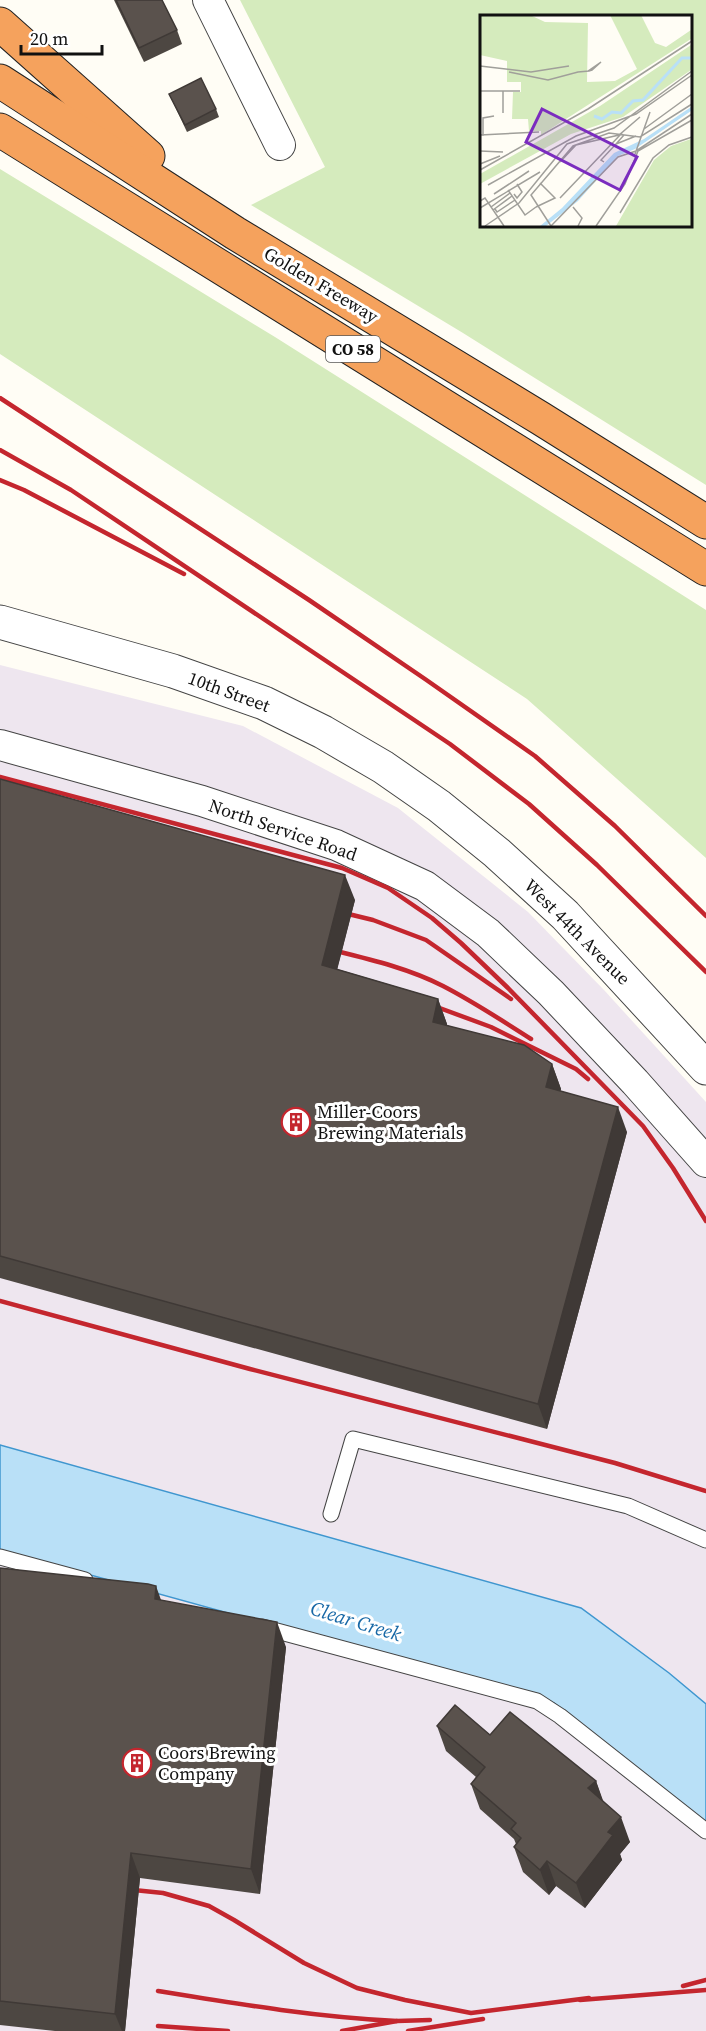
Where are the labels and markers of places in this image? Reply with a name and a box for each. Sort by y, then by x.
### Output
place label: Miller-Coors Brewing Materials [317,1099,464,1145]
building icon: Miller-Coors Brewing Materials [280,1106,312,1138]
place label: Coors Brewing Company [158,1740,276,1786]
building icon: Coors Brewing Company [121,1747,153,1779]

